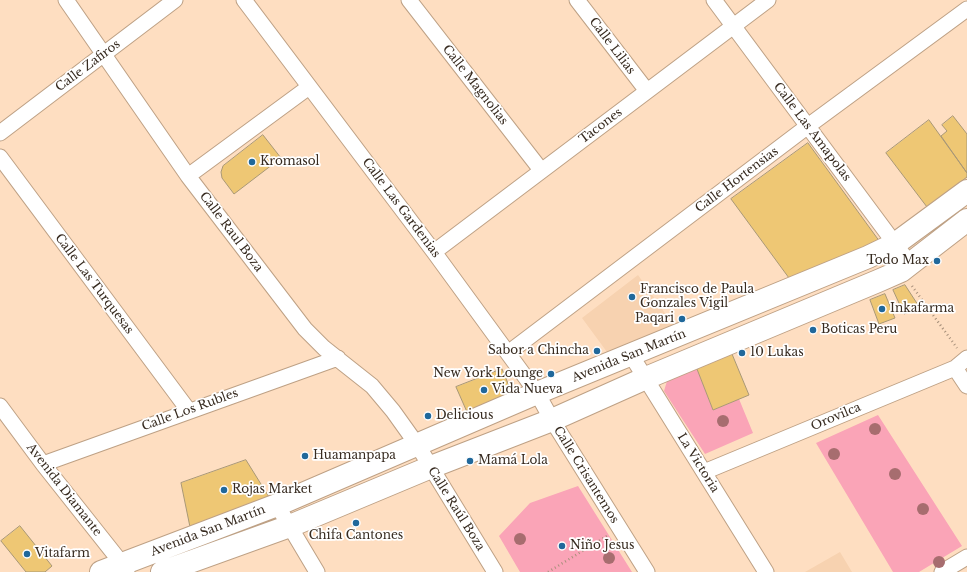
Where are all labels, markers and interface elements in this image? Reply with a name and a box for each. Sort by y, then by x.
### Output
street label: Calle Lilias [586,15,638,77]
street label: Calle Zafiros [53,37,123,95]
street label: Calle Magnolias [439,42,511,128]
street label: Calle Las Amapolas [770,80,854,184]
street label: Tacones [577,105,625,147]
street label: Calle Hortensias [693,144,781,216]
place label: Kromasol [260,155,320,169]
street label: Calle Las Gardenias [359,155,443,261]
marker: Kromasol [247,157,257,167]
street label: Calle Raul Boza [196,189,266,275]
street label: Calle Las Turquesas [52,231,136,337]
place label: Todo Max [866,254,929,268]
marker: Todo Max [932,256,942,266]
place label: Francisco de Paula Gonzales Vigil [640,283,754,311]
marker: Francisco de Paula Gonzales Vigil [627,292,637,302]
place label: Inkafarma [890,302,954,316]
marker: Inkafarma [877,304,887,314]
place label: Paqari [635,312,674,326]
marker: Paqari [677,314,687,324]
place label: Boticas Peru [821,323,897,337]
marker: Boticas Peru [808,325,818,335]
street label: Avenida San Martín [570,327,688,385]
place label: Sabor a Chincha [488,344,589,358]
marker: Sabor a Chincha [592,346,602,356]
place label: 10 Lukas [750,346,804,360]
marker: 10 Lukas [737,348,747,358]
place label: New York Lounge [433,367,543,381]
marker: New York Lounge [546,369,556,379]
place label: Vida Nueva [492,383,563,397]
marker: Vida Nueva [479,385,489,395]
street label: Calle Los Rubles [140,386,240,434]
street label: Orovilca [809,400,863,434]
place label: Delicious [436,409,493,423]
marker: Delicious [423,411,433,421]
street label: Calle Crisantemos [550,424,622,526]
street label: La Victoria [674,431,722,495]
street label: Avenida Diamante [23,441,105,539]
place label: Huamanpapa [313,449,396,463]
marker: Huamanpapa [300,451,310,461]
place label: Mamá Lola [478,454,548,468]
marker: Mamá Lola [465,456,475,466]
street label: Calle Raúl Boza [424,464,488,554]
place label: Rojas Market [232,483,312,497]
marker: Rojas Market [219,485,229,495]
street label: Avenida San Martín [149,503,267,559]
marker: Chifa Cantones [351,518,361,528]
place label: Chifa Cantones [309,529,403,543]
place label: Niño Jesus [570,539,635,553]
marker: Niño Jesus [557,541,567,551]
place label: Vitafarm [35,547,90,561]
marker: Vitafarm [22,549,32,559]

